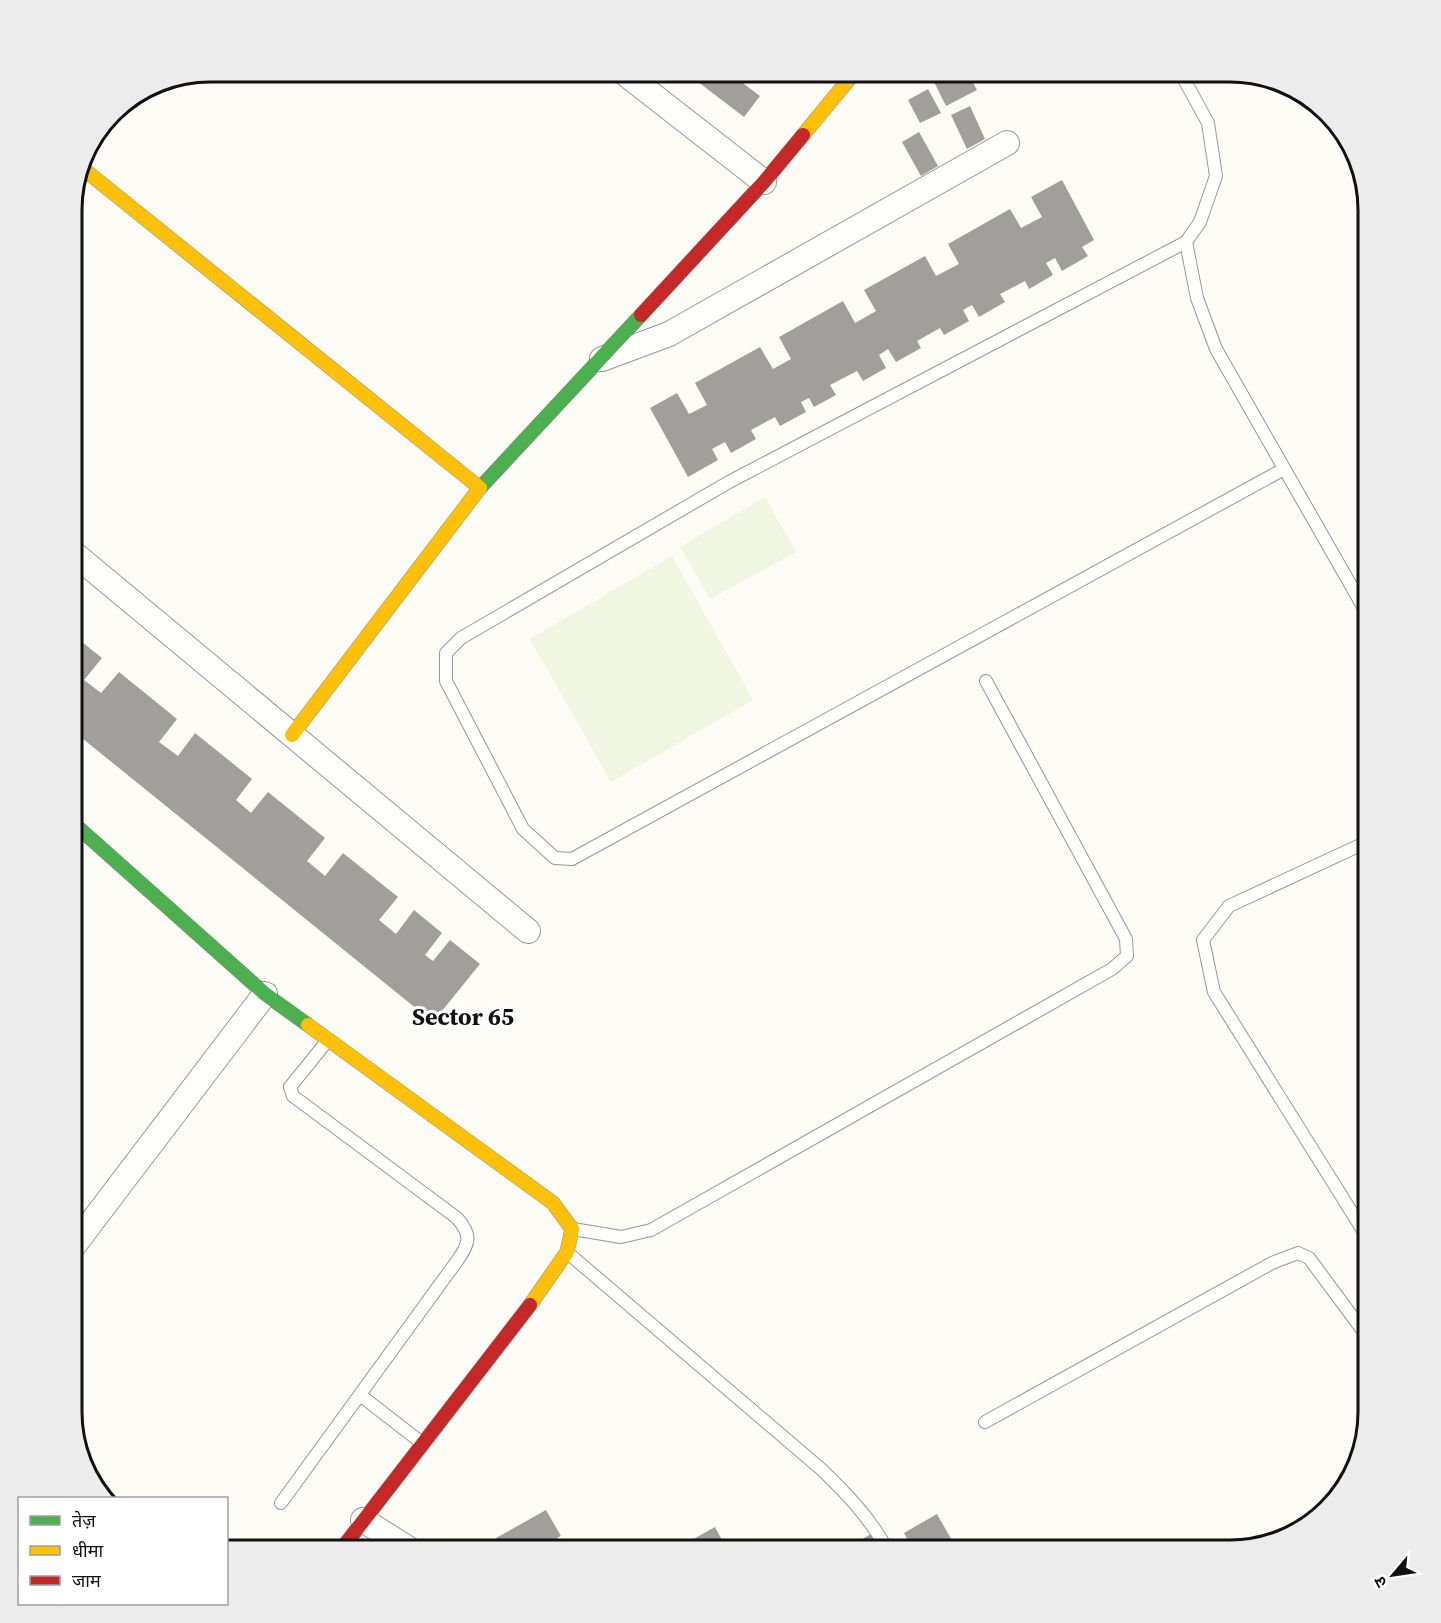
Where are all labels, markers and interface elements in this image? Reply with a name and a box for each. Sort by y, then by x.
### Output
district label: Sector 65 [412,1000,514,1033]
legend [18,1497,228,1605]
text: तेज़ [72,1508,96,1533]
text: धीमा [72,1538,103,1563]
north arrow [1363,1545,1423,1605]
text: जाम [72,1568,102,1593]
text: उ [1368,1572,1392,1592]

